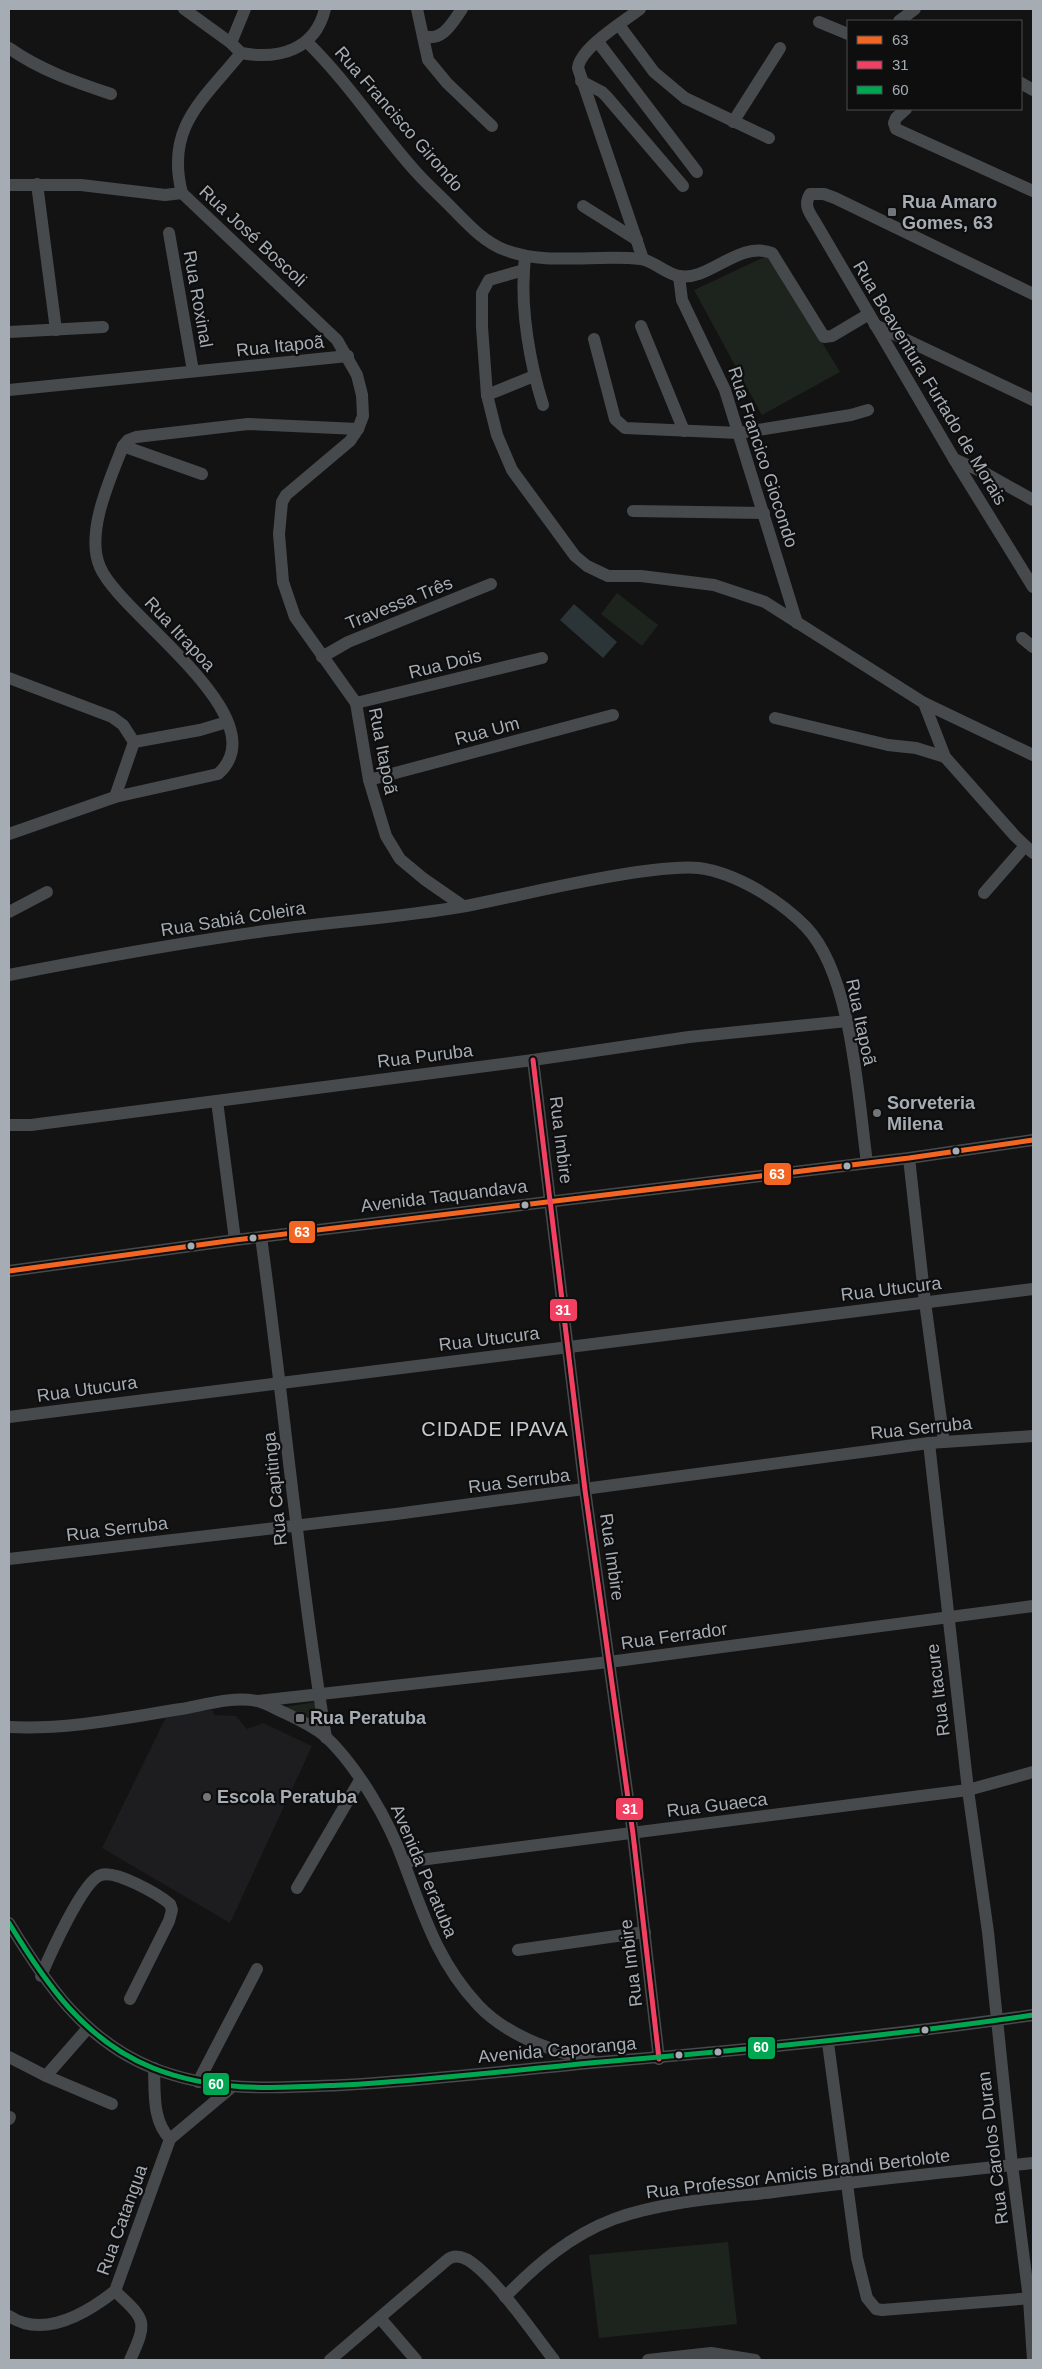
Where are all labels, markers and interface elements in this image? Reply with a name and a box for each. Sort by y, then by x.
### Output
legend [847,20,1022,110]
text: 63 [892,31,909,48]
street label: Rua Francisco Girondo [331,43,467,195]
text: 31 [892,56,909,73]
text: 60 [892,81,909,98]
street label: Rua José Boscoli [195,181,311,291]
place label: Rua Amaro Gomes, 63 [902,192,997,233]
marker: Rua Amaro Gomes, 63 [886,206,898,218]
street label: Rua Roxinal [180,249,216,349]
street label: Rua Boaventura Furtado de Morais [849,257,1011,509]
street label: Rua Itapoã [235,331,326,361]
street label: Rua Francico Giocondo [724,364,802,550]
street label: Travessa Três [343,572,455,634]
street label: Rua Itrapoa [141,593,220,676]
street label: Rua Dois [407,645,483,683]
street label: Rua Itapoã [365,706,401,797]
street label: Rua Um [453,713,521,749]
street label: Rua Sabiá Coleira [159,898,308,940]
street label: Rua Itapoã [842,977,880,1068]
street label: Rua Puruba [376,1040,475,1072]
place label: Sorveteria Milena [887,1093,976,1134]
street label: Rua Imbire [546,1095,576,1185]
marker: Sorveteria Milena [871,1107,883,1119]
unlabelled marker [951,1146,961,1156]
unlabelled marker [842,1161,852,1171]
line badge: 63 [763,1162,792,1186]
text: 63 [769,1166,785,1182]
street label: Avenida Taquandava [360,1176,529,1216]
unlabelled marker [520,1200,530,1210]
line badge: 63 [288,1220,316,1244]
text: 63 [294,1224,310,1240]
unlabelled marker [248,1233,258,1243]
unlabelled marker [186,1241,196,1251]
street label: Rua Utucura [840,1273,943,1305]
line badge: 31 [549,1298,578,1322]
text: 31 [555,1302,571,1318]
street label: Rua Utucura [438,1323,541,1355]
street label: Rua Utucura [36,1372,139,1406]
street label: Rua Serruba [869,1413,974,1443]
district label: CIDADE IPAVA [421,1418,569,1440]
street label: Rua Capitinga [259,1430,291,1547]
street label: Rua Serruba [467,1465,572,1497]
street label: Rua Imbire [596,1512,628,1602]
street label: Rua Serruba [65,1513,170,1545]
street label: Rua Ferrador [620,1619,728,1653]
street label: Rua Itacure [922,1643,954,1737]
place label: Rua Peratuba [310,1708,427,1728]
marker: Rua Peratuba [294,1712,306,1724]
place label: Escola Peratuba [217,1787,358,1807]
street label: Rua Guaeca [666,1789,769,1821]
marker: Escola Peratuba [201,1791,213,1803]
line badge: 31 [615,1797,644,1821]
street label: Avenida Peratuba [387,1801,461,1942]
text: 31 [622,1801,638,1817]
street label: Rua Imbire [616,1918,646,2008]
unlabelled marker [920,2025,930,2035]
street label: Avenida Caporanga [477,2033,638,2067]
line badge: 60 [747,2036,776,2060]
text: 60 [753,2039,769,2055]
unlabelled marker [713,2047,723,2057]
unlabelled marker [674,2050,684,2060]
street label: Rua Carolos Duran [974,2070,1012,2226]
line badge: 60 [202,2072,230,2096]
text: 60 [208,2076,224,2092]
street label: Rua Professor Amicis Brandi Bertolote [645,2145,951,2203]
street label: Rua Catangua [93,2161,152,2278]

